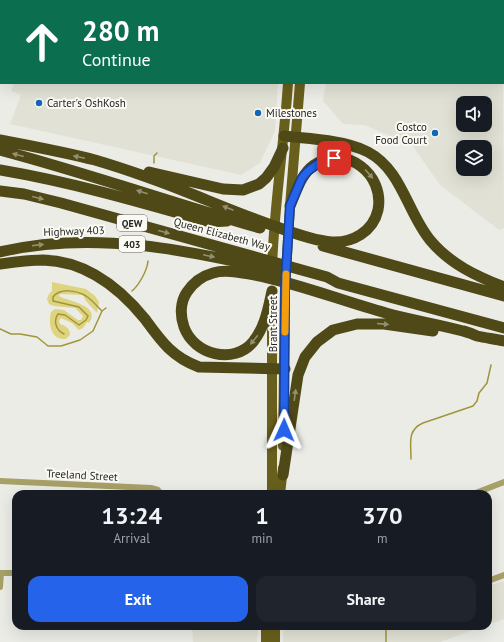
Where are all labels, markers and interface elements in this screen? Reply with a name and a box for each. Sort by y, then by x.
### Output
text: 280 m [82,12,159,49]
icon: ahead [16,16,68,68]
text: Continue [82,48,151,71]
place label: Carter's OshKosh [47,96,126,110]
map controls [456,96,492,176]
button: sound [456,96,492,132]
marker: Carter's OshKosh [34,98,44,108]
place label: Milestones [266,106,317,120]
marker: Milestones [253,108,263,118]
place label: Costco Food Court [375,120,427,147]
marker: Costco Food Court [430,128,440,138]
button: layers [456,140,492,176]
pin [317,141,351,175]
icon: arrive [323,147,345,169]
one-way arrow [12,151,24,157]
one-way arrow [73,153,85,159]
one-way arrow [364,169,373,179]
one-way arrow [136,189,148,195]
one-way arrow [32,195,44,201]
one-way arrow [221,205,233,211]
street label: Queen Elizabeth Way [172,214,273,254]
road number: QEW [117,215,147,231]
street label: Highway 403 [43,223,105,239]
one-way arrow [158,229,170,235]
road number: 403 [119,236,145,252]
one-way arrow [32,242,45,249]
one-way arrow [203,254,215,260]
street label: Brant Street [266,296,280,352]
one-way arrow [377,321,389,327]
one-way arrow [249,334,258,345]
one-way arrow [292,389,298,401]
position arrow [263,409,305,451]
street label: Treeland Street [46,466,118,484]
text: 13:24 [101,500,162,531]
text: 1 [255,500,269,531]
text: 370 [362,500,403,531]
text: Arrival [114,530,150,547]
text: min [251,530,273,547]
text: m [377,530,388,547]
button: Exit [28,576,248,622]
button: Share [256,576,476,622]

